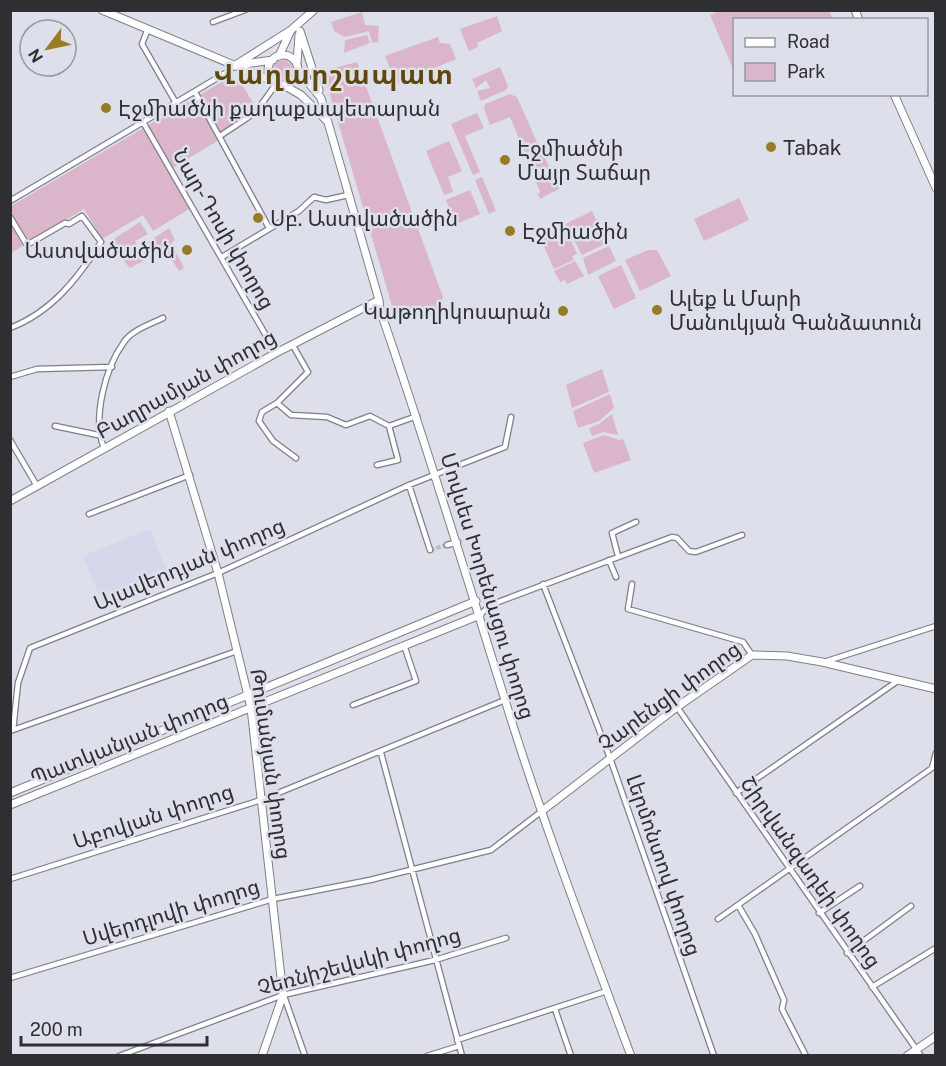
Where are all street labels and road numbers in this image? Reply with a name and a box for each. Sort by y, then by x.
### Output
street label: Նար-Դոսի փողոց [168,144,280,314]
street label: Բաղրամյան փողոց [91,324,281,444]
street label: Մովսես Խորենացու փողոց [436,450,540,722]
street label: Ալավերդյան փողոց [90,512,288,616]
street label: Չարենցի փողոց [593,636,745,756]
street label: Թումանյան փողոց [245,667,297,861]
street label: Պատկանյան փողոց [26,688,232,790]
street label: Լերմոնտով փողոց [621,771,707,959]
street label: Շիրվանզադեի փողոց [735,771,887,973]
street label: Աբովյան փողոց [69,778,237,854]
street label: Սվերդլովի փողոց [79,873,263,951]
street label: Չեռնիշեվսկի փողոց [254,922,464,1000]

